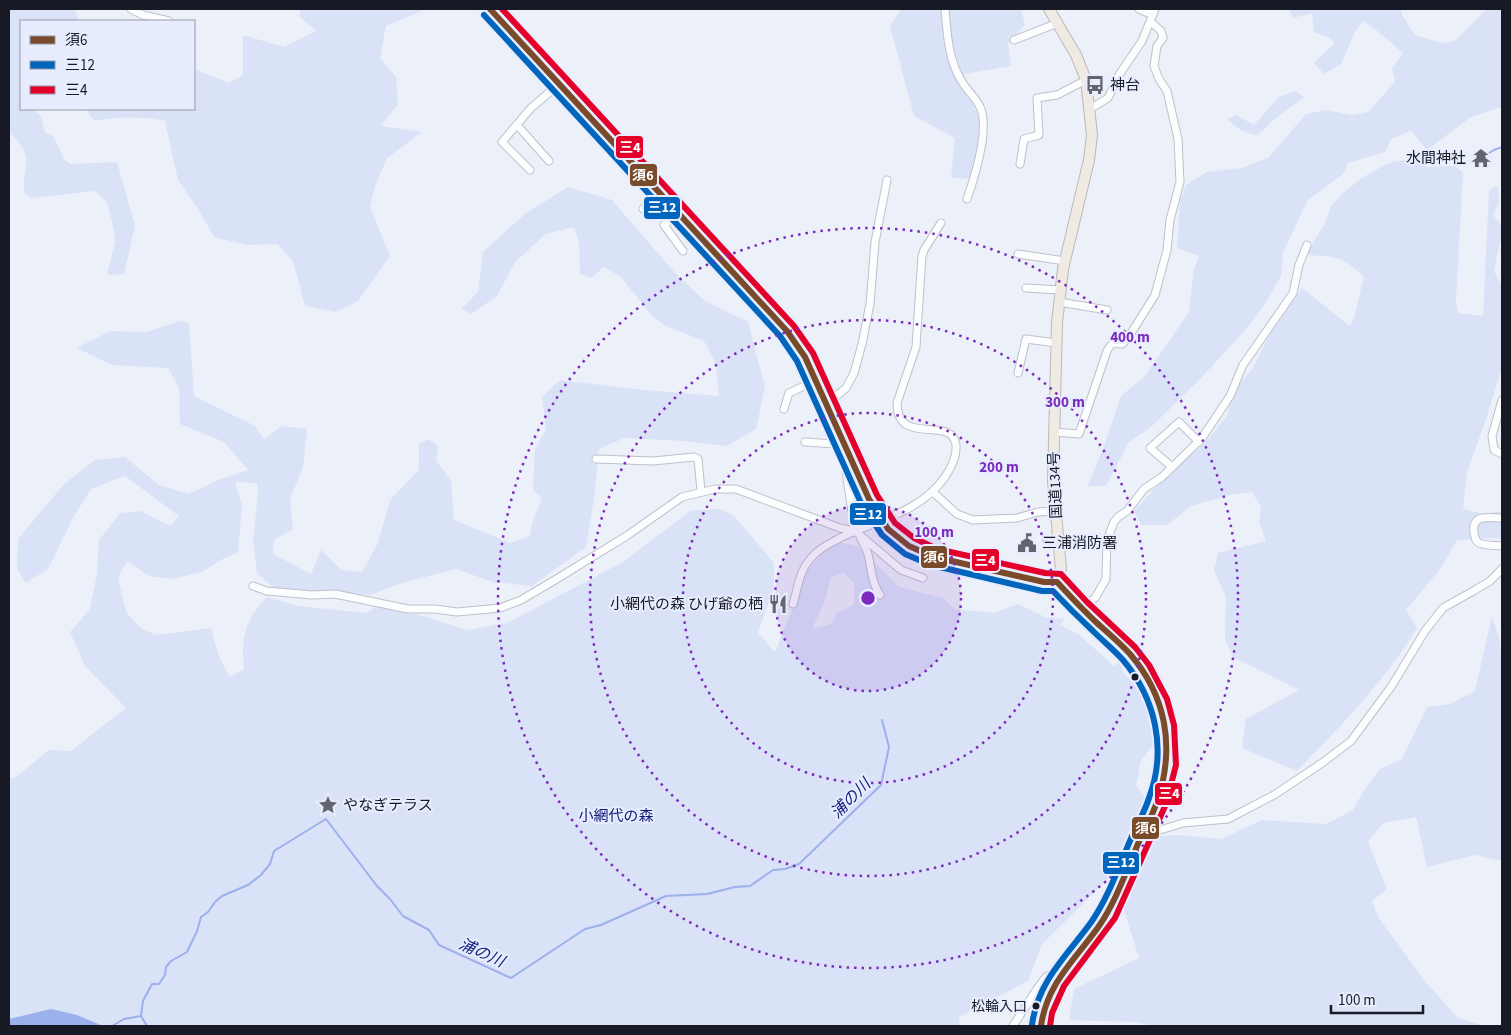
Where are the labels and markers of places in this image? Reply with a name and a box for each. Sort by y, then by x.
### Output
bus stop icon: 神台 [1084,74,1106,96]
place label: 神台 [1110,75,1140,96]
temple icon: 水間神社 [1470,147,1492,169]
place label: 水間神社 [1406,148,1466,169]
public building icon: 三浦消防署 [1016,532,1038,554]
place label: 三浦消防署 [1042,533,1117,554]
centre of rings [859,589,877,607]
restaurant icon: 小網代の森 ひげ爺の栖 [767,593,789,615]
place label: 小網代の森 ひげ爺の栖 [610,594,763,615]
unlabelled marker [1130,672,1140,682]
place icon: やなぎテラス [317,794,339,816]
place label: やなぎテラス [343,795,433,816]
place label: 松輪入口 [971,997,1027,1017]
marker: 松輪入口 [1031,1001,1041,1011]

